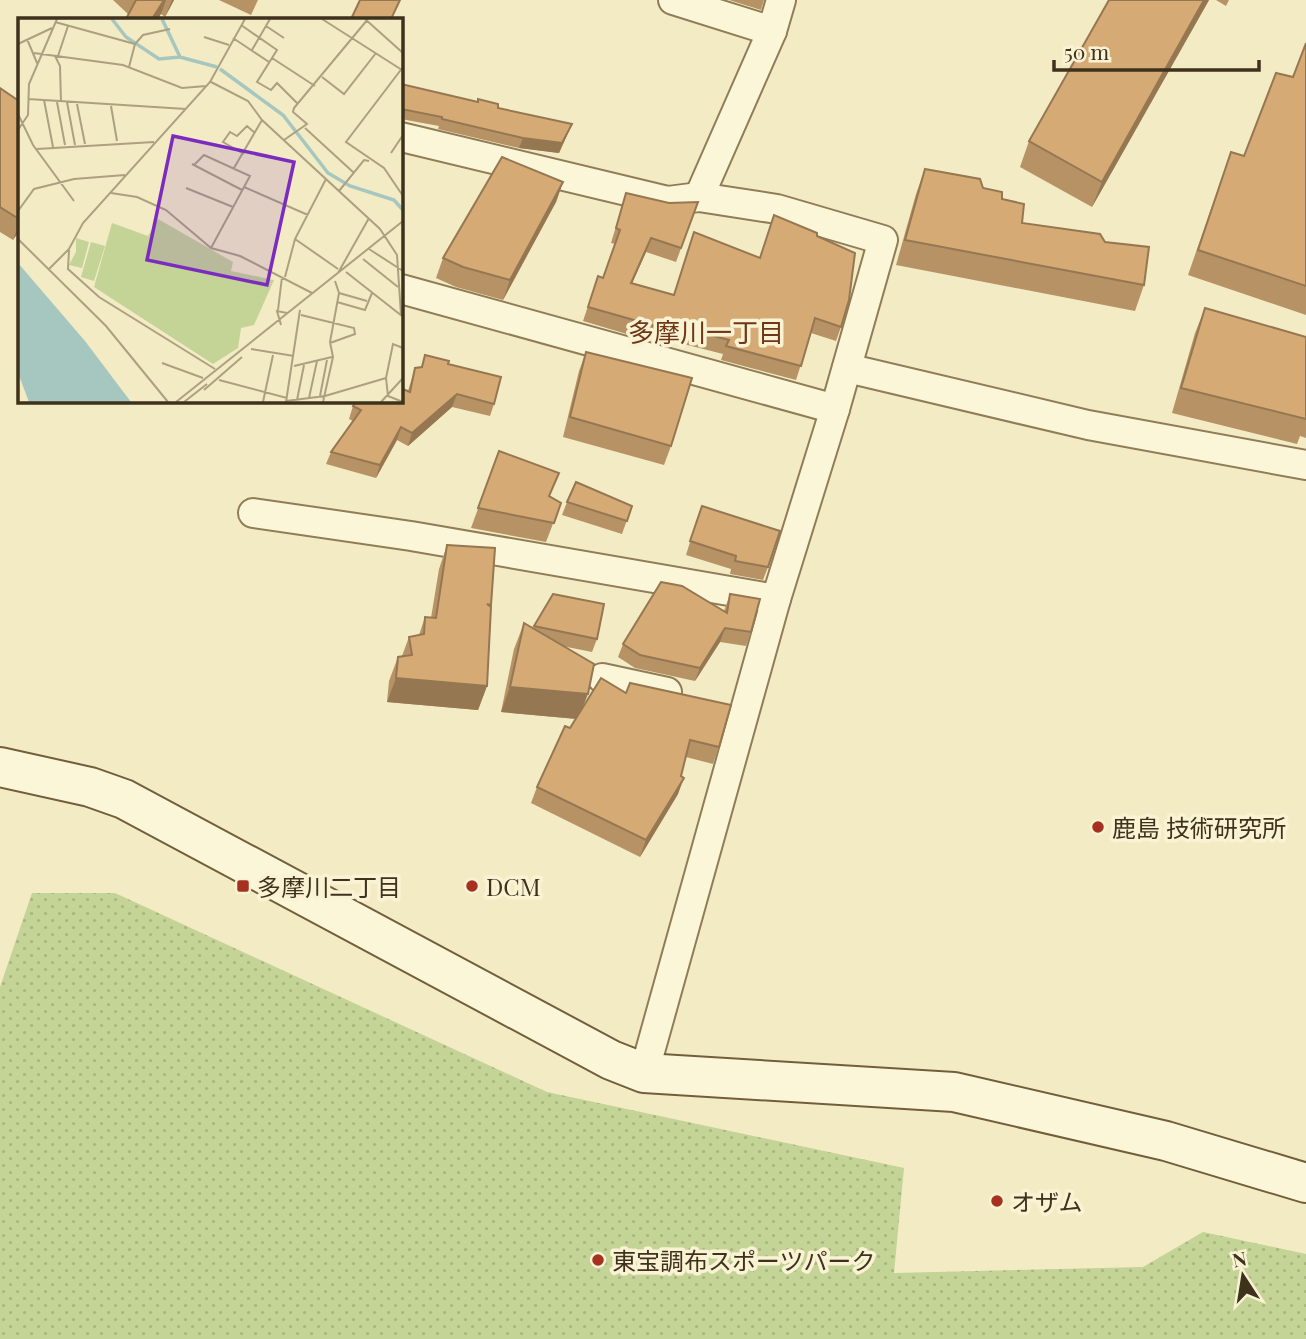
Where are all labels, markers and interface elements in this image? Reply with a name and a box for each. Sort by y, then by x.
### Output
inset map [18,18,402,402]
scale bar [1054,28,1259,72]
text: 50 m [1064,37,1110,65]
district label: 多摩川一丁目 [628,314,784,349]
place label: 鹿島 技術研究所 [1112,811,1286,843]
marker: 鹿島 技術研究所 [1090,819,1106,835]
place label: 多摩川二丁目 [257,870,401,902]
place label: DCM [486,870,541,902]
marker: 多摩川二丁目 [235,878,251,894]
marker: DCM [464,878,480,894]
place label: オザム [1011,1185,1083,1217]
marker: オザム [989,1193,1005,1209]
north arrow [1208,1241,1278,1311]
place label: 東宝調布スポーツパーク [612,1244,876,1276]
text: N [1230,1244,1249,1273]
marker: 東宝調布スポーツパーク [590,1252,606,1268]

